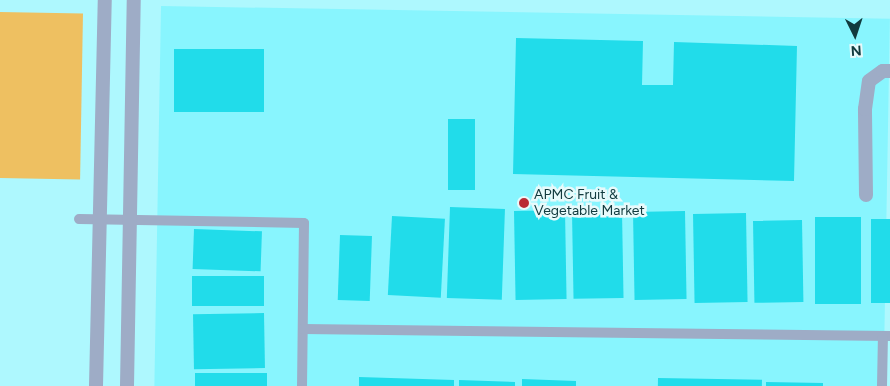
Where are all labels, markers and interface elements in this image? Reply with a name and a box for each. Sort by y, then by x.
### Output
north arrow [830,10,880,60]
text: N [850,42,862,59]
place label: APMC Fruit & Vegetable Market [534,187,645,220]
marker: APMC Fruit & Vegetable Market [518,197,530,209]

